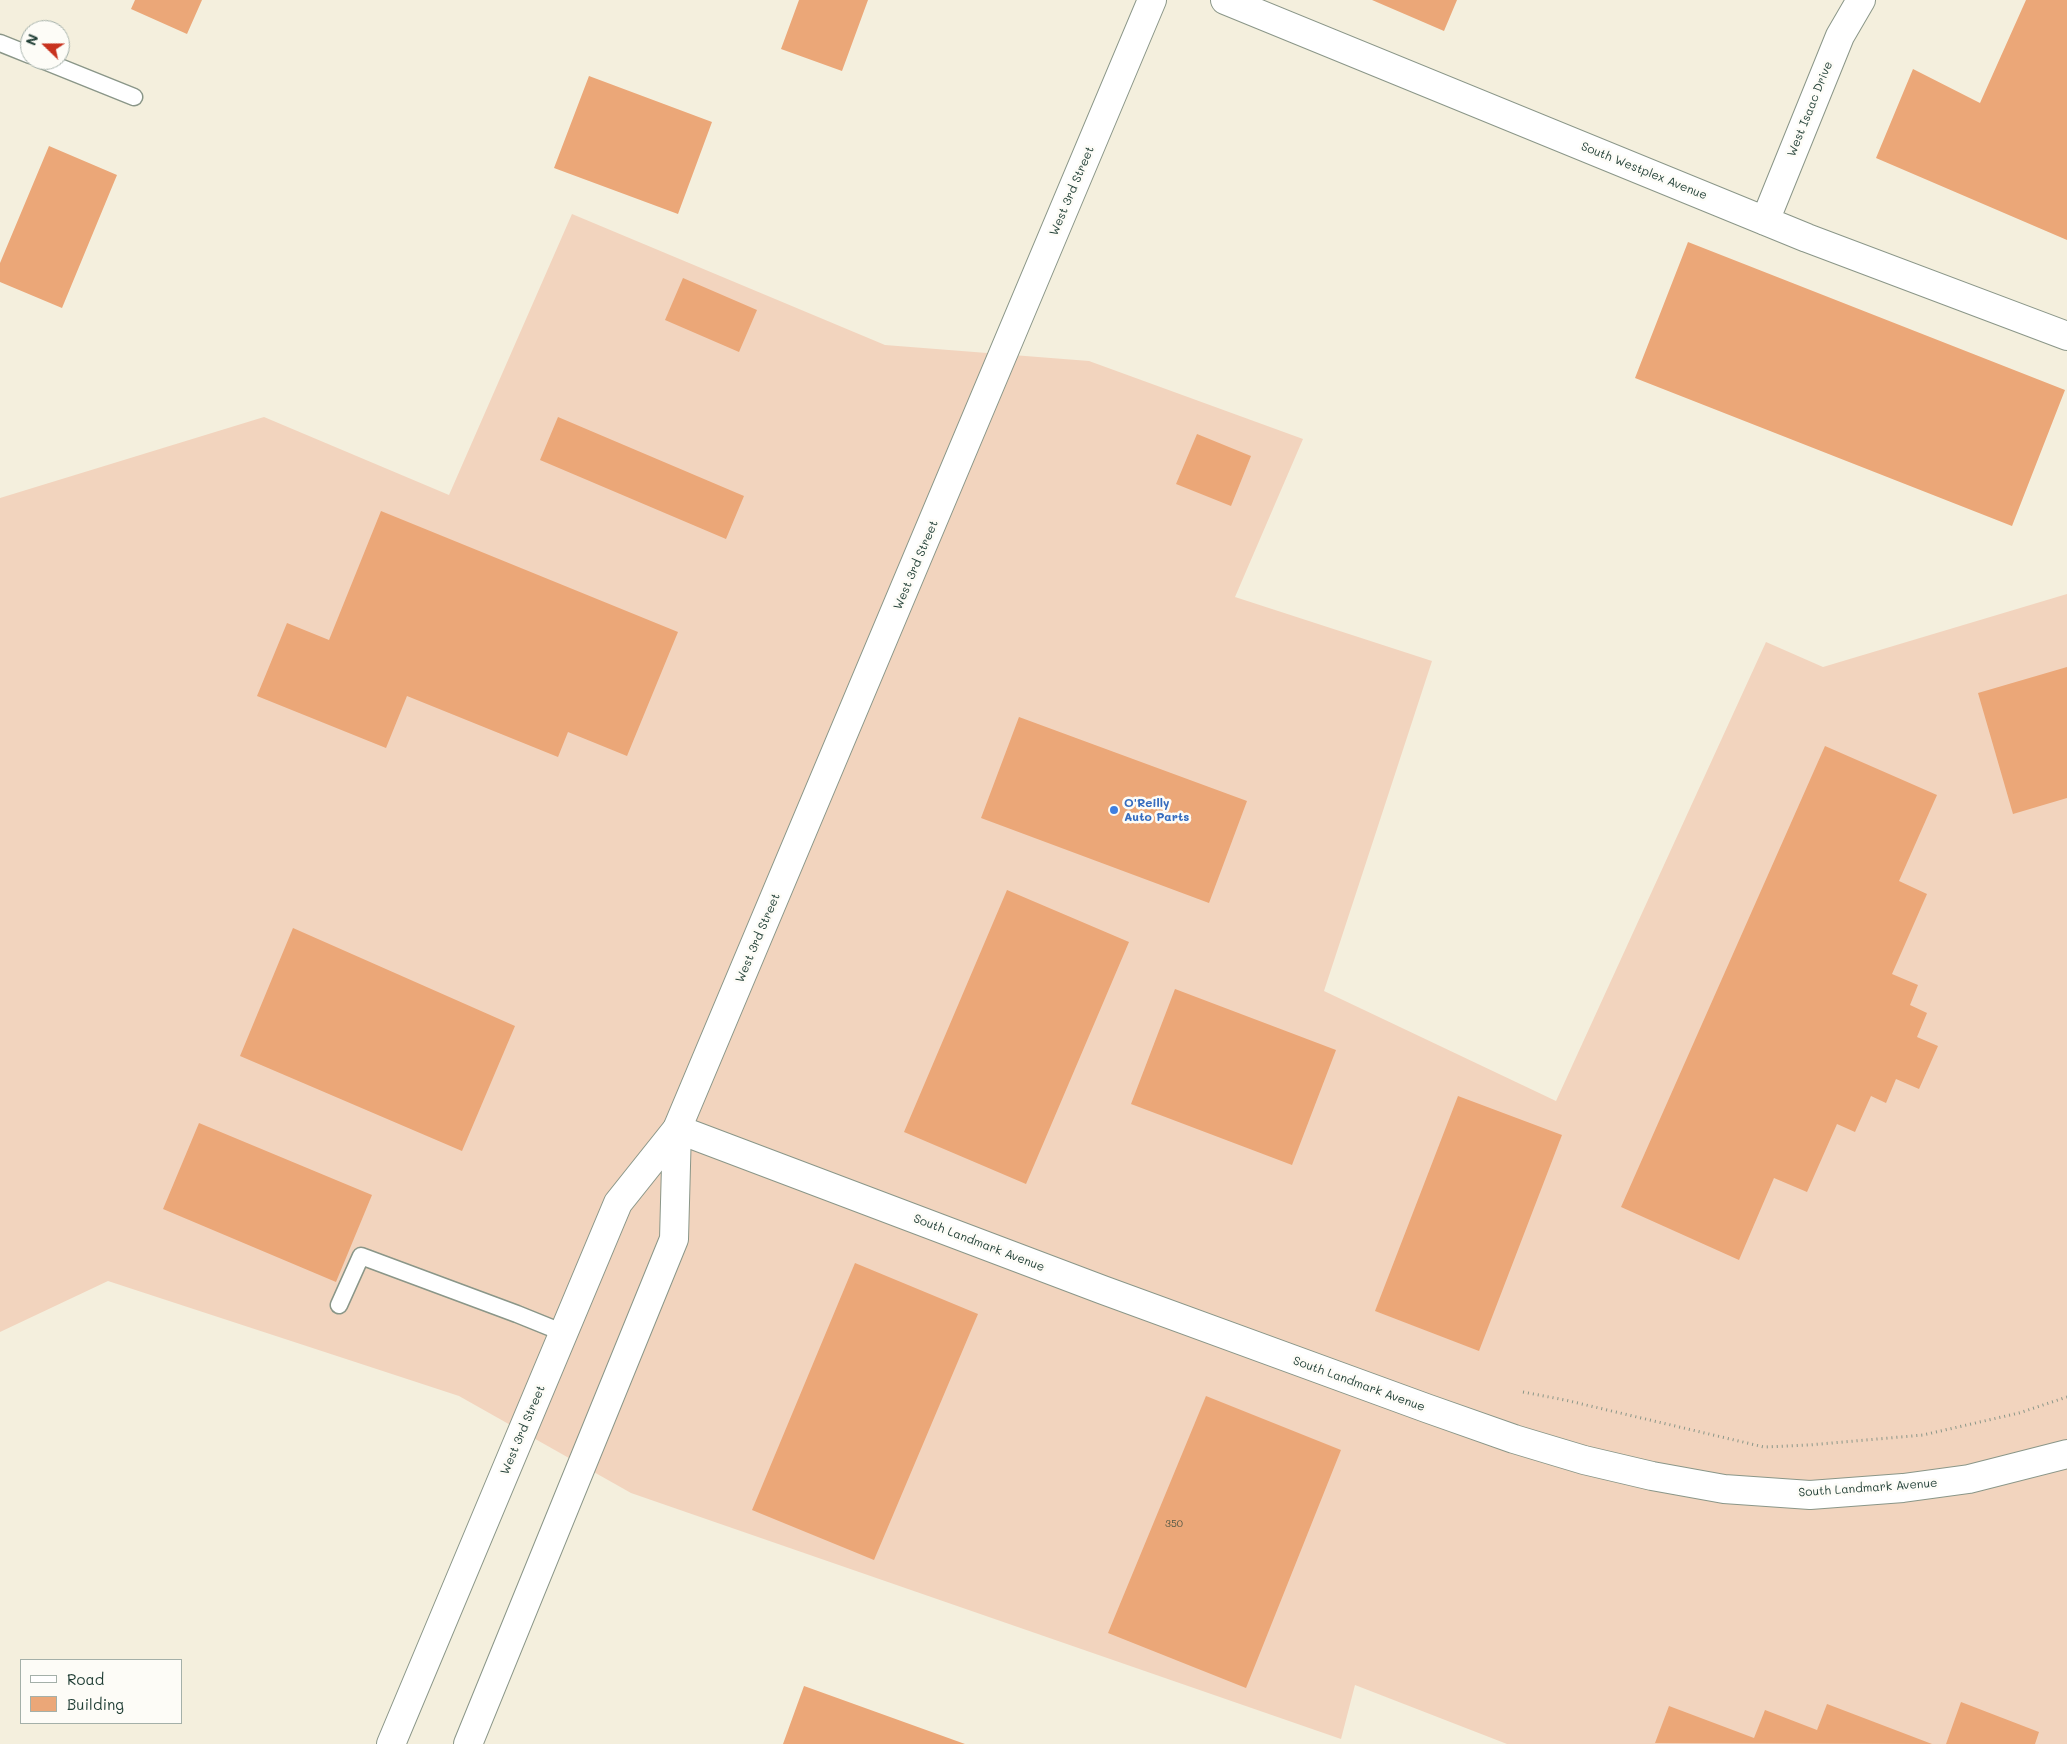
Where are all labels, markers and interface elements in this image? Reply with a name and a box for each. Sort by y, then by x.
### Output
north arrow [20,20,70,70]
text: N [21,31,42,48]
street label: West Isaac Drive [1784,59,1836,159]
street label: South Westplex Avenue [1579,139,1709,203]
street label: West 3rd Street [1047,144,1097,238]
street label: West 3rd Street [891,518,941,612]
place label: O'Reilly Auto Parts [1124,796,1189,824]
marker: O'Reilly Auto Parts [1108,804,1120,816]
street label: West 3rd Street [733,891,783,985]
street label: South Landmark Avenue [911,1211,1047,1275]
street label: South Landmark Avenue [1291,1353,1427,1415]
street label: West 3rd Street [498,1383,548,1477]
street label: South Landmark Avenue [1798,1476,1938,1500]
house number: 350 [1165,1518,1183,1530]
legend [20,1659,182,1724]
text: Road [67,1669,104,1689]
text: Building [67,1694,124,1714]

